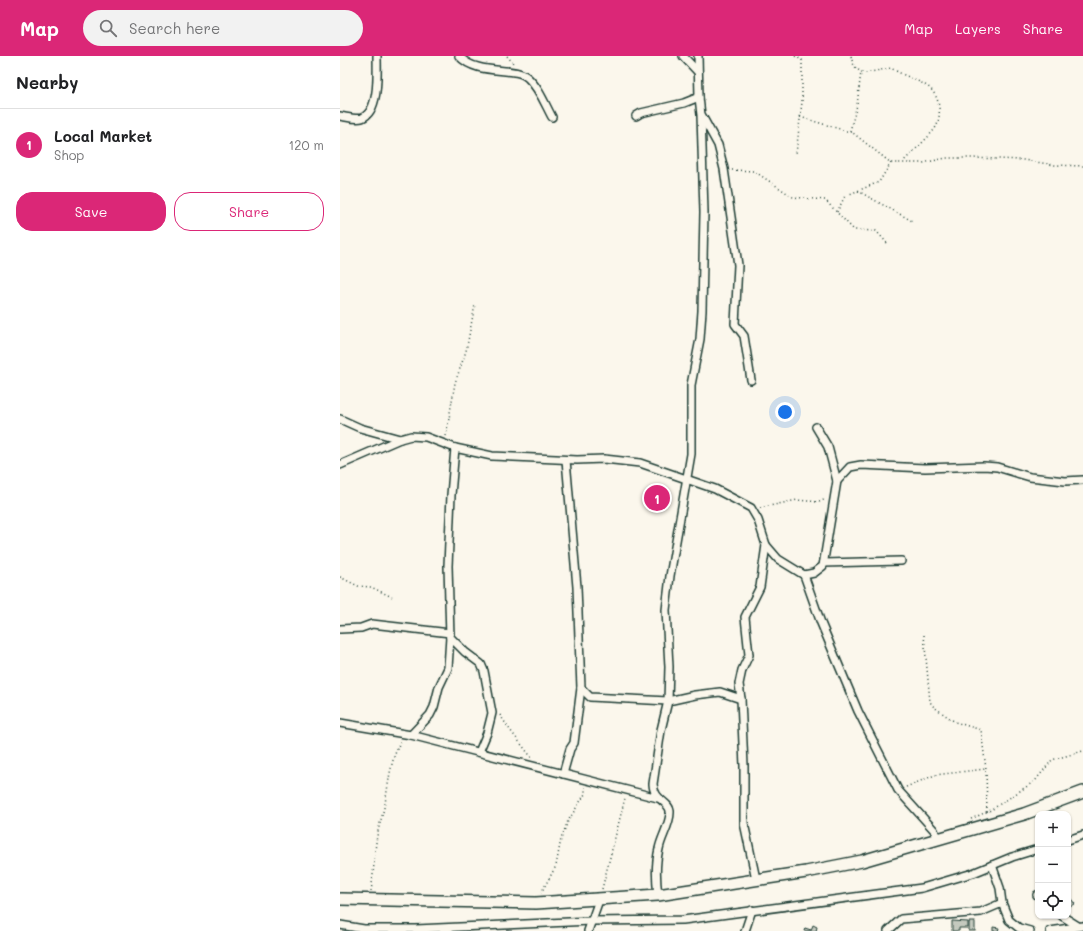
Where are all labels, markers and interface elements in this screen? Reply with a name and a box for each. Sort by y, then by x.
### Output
search box [83,10,363,46]
text: Map [20,16,59,41]
icon: search [97,17,119,39]
text: Search here [129,18,220,38]
text: Map [904,19,933,38]
text: Layers [955,19,1001,38]
text: Share [1023,19,1063,38]
text: Nearby [16,71,78,93]
text: Local Market [54,126,152,146]
text: 1 [26,136,32,153]
text: 120 m [288,136,324,153]
text: Shop [54,146,84,163]
button: Save [16,192,166,231]
button: Share [174,192,324,231]
your location [775,402,795,422]
pin: 1 [644,483,670,513]
map controls [1035,811,1071,919]
button: + [1035,811,1071,847]
button: − [1035,847,1071,883]
button: locate [1035,883,1071,919]

